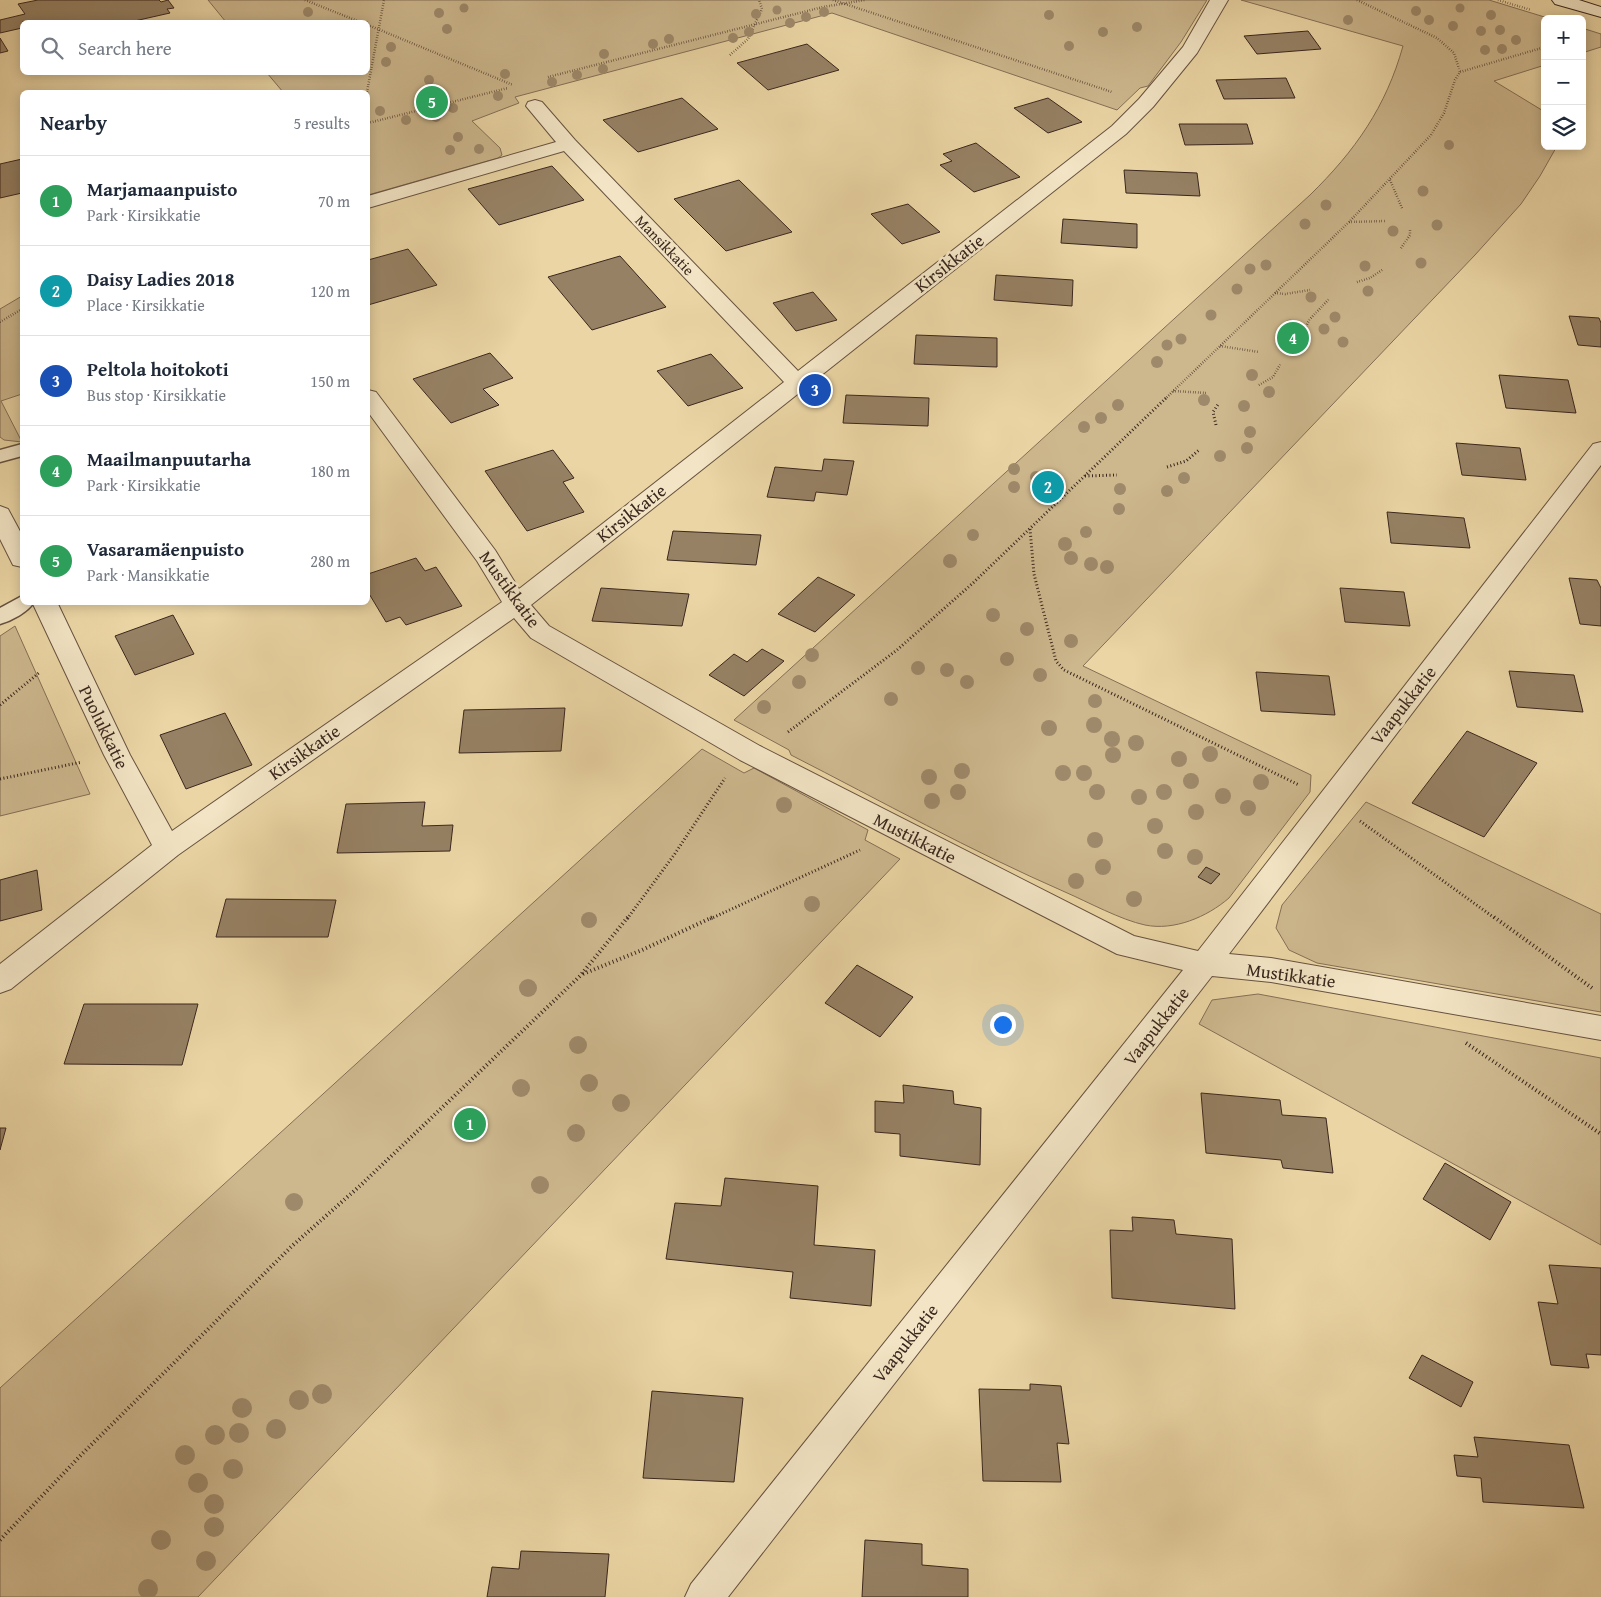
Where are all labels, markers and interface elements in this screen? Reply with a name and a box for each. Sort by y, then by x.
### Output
map controls [1541,15,1586,150]
button: + [1541,15,1586,60]
search box [20,20,370,75]
icon: search [38,34,66,62]
text: Search here [78,34,172,62]
button: − [1541,60,1586,105]
pin: 5 [416,83,448,121]
button: layers [1541,105,1586,150]
text: Nearby [40,107,107,138]
text: 5 results [293,111,350,135]
text: Marjamaanpuisto [87,175,237,203]
text: 1 [52,189,60,213]
text: 70 m [318,189,350,213]
text: Park · Kirsikkatie [87,203,200,227]
street label: Mansikkatie [631,210,699,280]
street label: Kirsikkatie [908,227,990,299]
text: Daisy Ladies 2018 [87,265,235,293]
text: 2 [52,279,60,303]
text: 120 m [310,279,350,303]
text: Place · Kirsikkatie [87,293,205,317]
pin: 4 [1277,319,1309,357]
text: Peltola hoitokoti [87,355,229,383]
text: 3 [52,369,60,393]
text: 150 m [310,369,350,393]
pin: 3 [799,371,831,409]
text: Bus stop · Kirsikkatie [87,383,226,407]
text: Maailmanpuutarha [87,445,251,473]
text: 4 [52,459,60,483]
text: 180 m [310,459,350,483]
pin: 2 [1032,468,1064,506]
text: Park · Kirsikkatie [87,473,200,497]
street label: Kirsikkatie [590,477,672,549]
text: Vasaramäenpuisto [87,535,244,563]
street label: Mustikkatie [473,545,547,633]
text: 5 [52,549,60,573]
text: 280 m [310,549,350,573]
text: Park · Mansikkatie [87,563,210,587]
street label: Vaapukkatie [1363,660,1443,750]
street label: Puolukkatie [72,681,136,773]
street label: Kirsikkatie [263,717,345,787]
street label: Mustikkatie [869,806,961,870]
street label: Mustikkatie [1245,955,1337,995]
street label: Vaapukkatie [1116,981,1196,1071]
your location [990,1012,1016,1038]
pin: 1 [454,1105,486,1143]
street label: Vaapukkatie [865,1298,945,1388]

